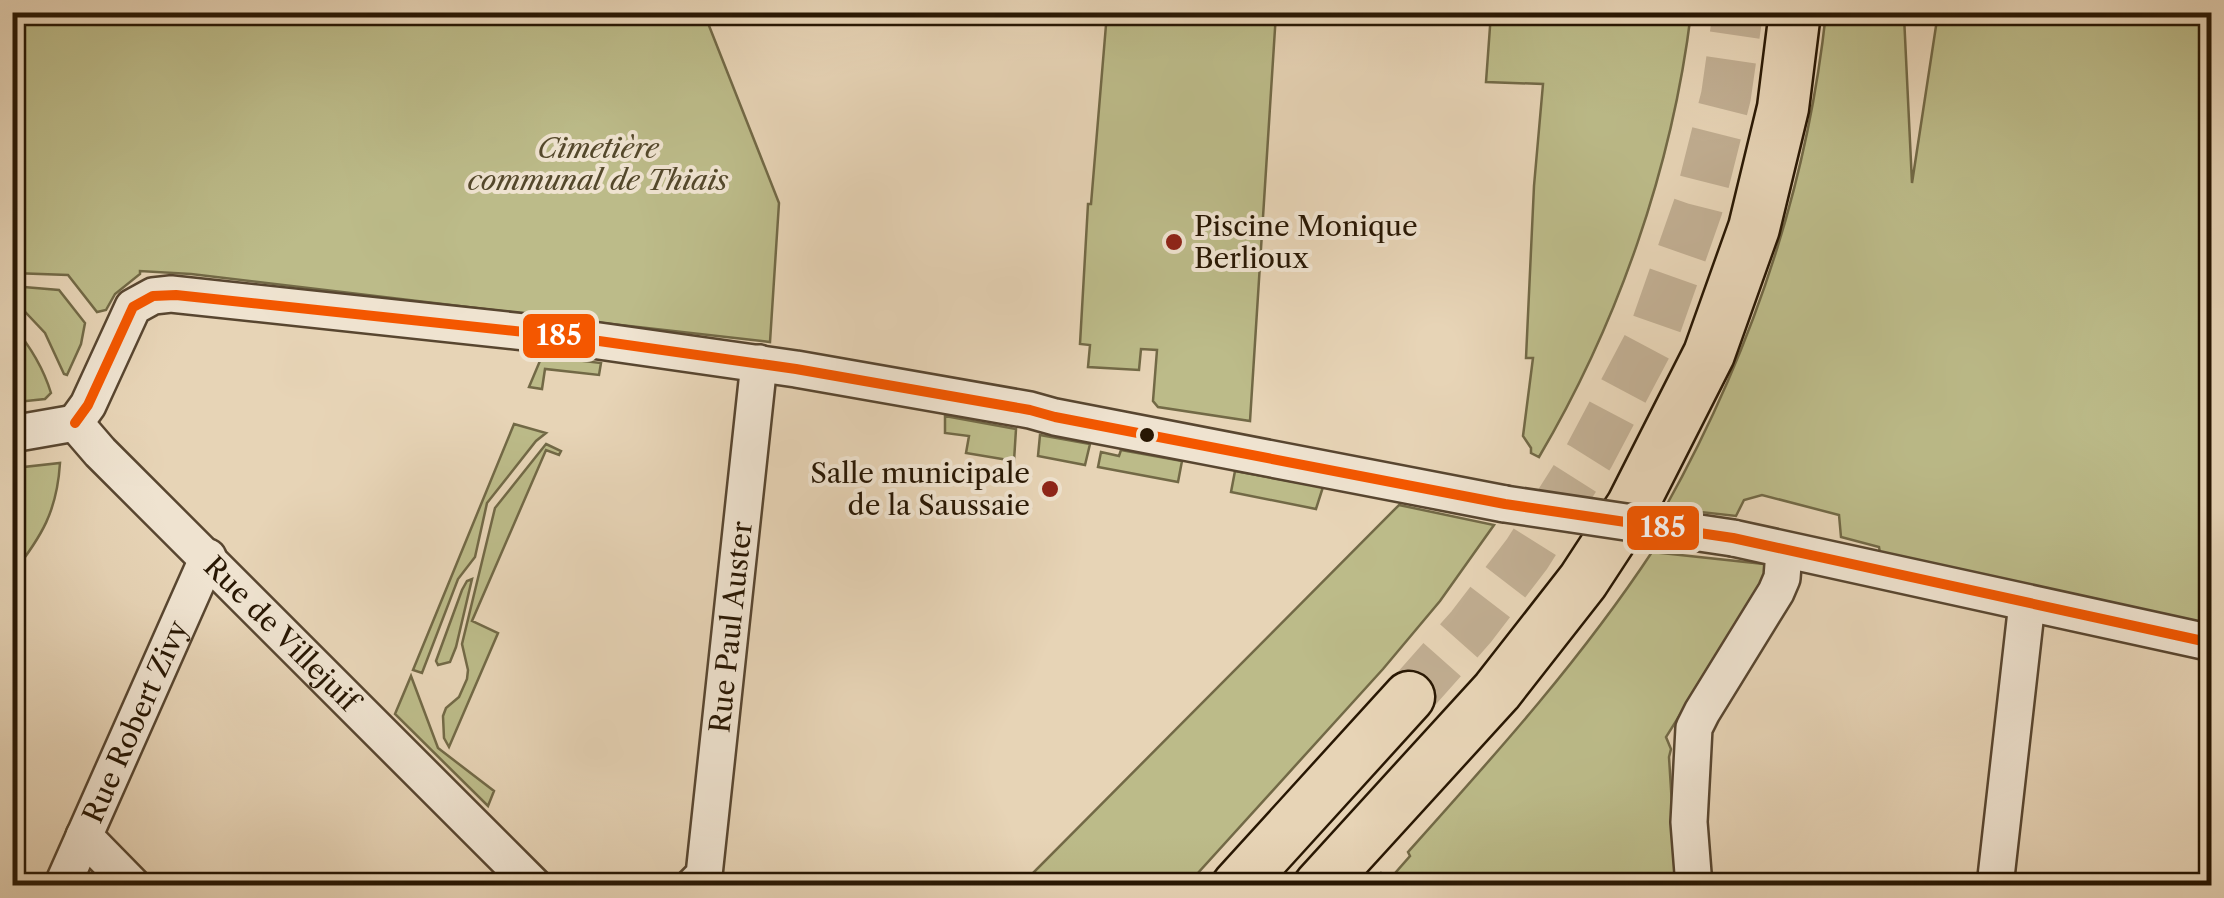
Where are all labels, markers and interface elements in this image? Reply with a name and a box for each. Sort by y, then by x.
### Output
park label: Cimetière communal de Thiais [468,131,729,197]
place label: Piscine Monique Berlioux [1194,209,1418,275]
marker: Piscine Monique Berlioux [1163,231,1185,253]
line badge: 185 [521,312,597,360]
text: 185 [536,318,582,352]
unlabelled marker [1137,425,1157,445]
place label: Salle municipale de la Saussaie [810,456,1030,522]
marker: Salle municipale de la Saussaie [1039,478,1061,500]
line badge: 185 [1625,504,1701,552]
text: 185 [1640,510,1686,544]
street label: Rue Paul Auster [702,519,759,735]
street label: Rue de Villejuif [197,549,368,720]
street label: Rue Robert Zivy [75,615,195,828]

